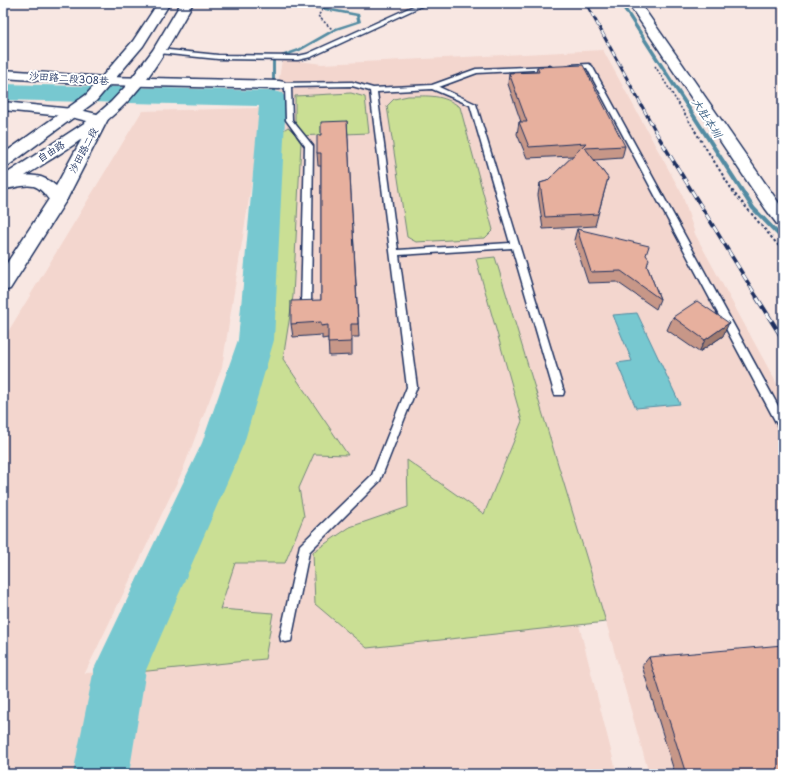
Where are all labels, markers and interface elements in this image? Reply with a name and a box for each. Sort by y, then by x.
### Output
street label: 沙田路二段308巷 [29,67,111,88]
water label: 大肚本圳 [688,95,727,142]
street label: 沙田路二段 [64,124,101,175]
street label: 自由路 [34,136,67,165]

